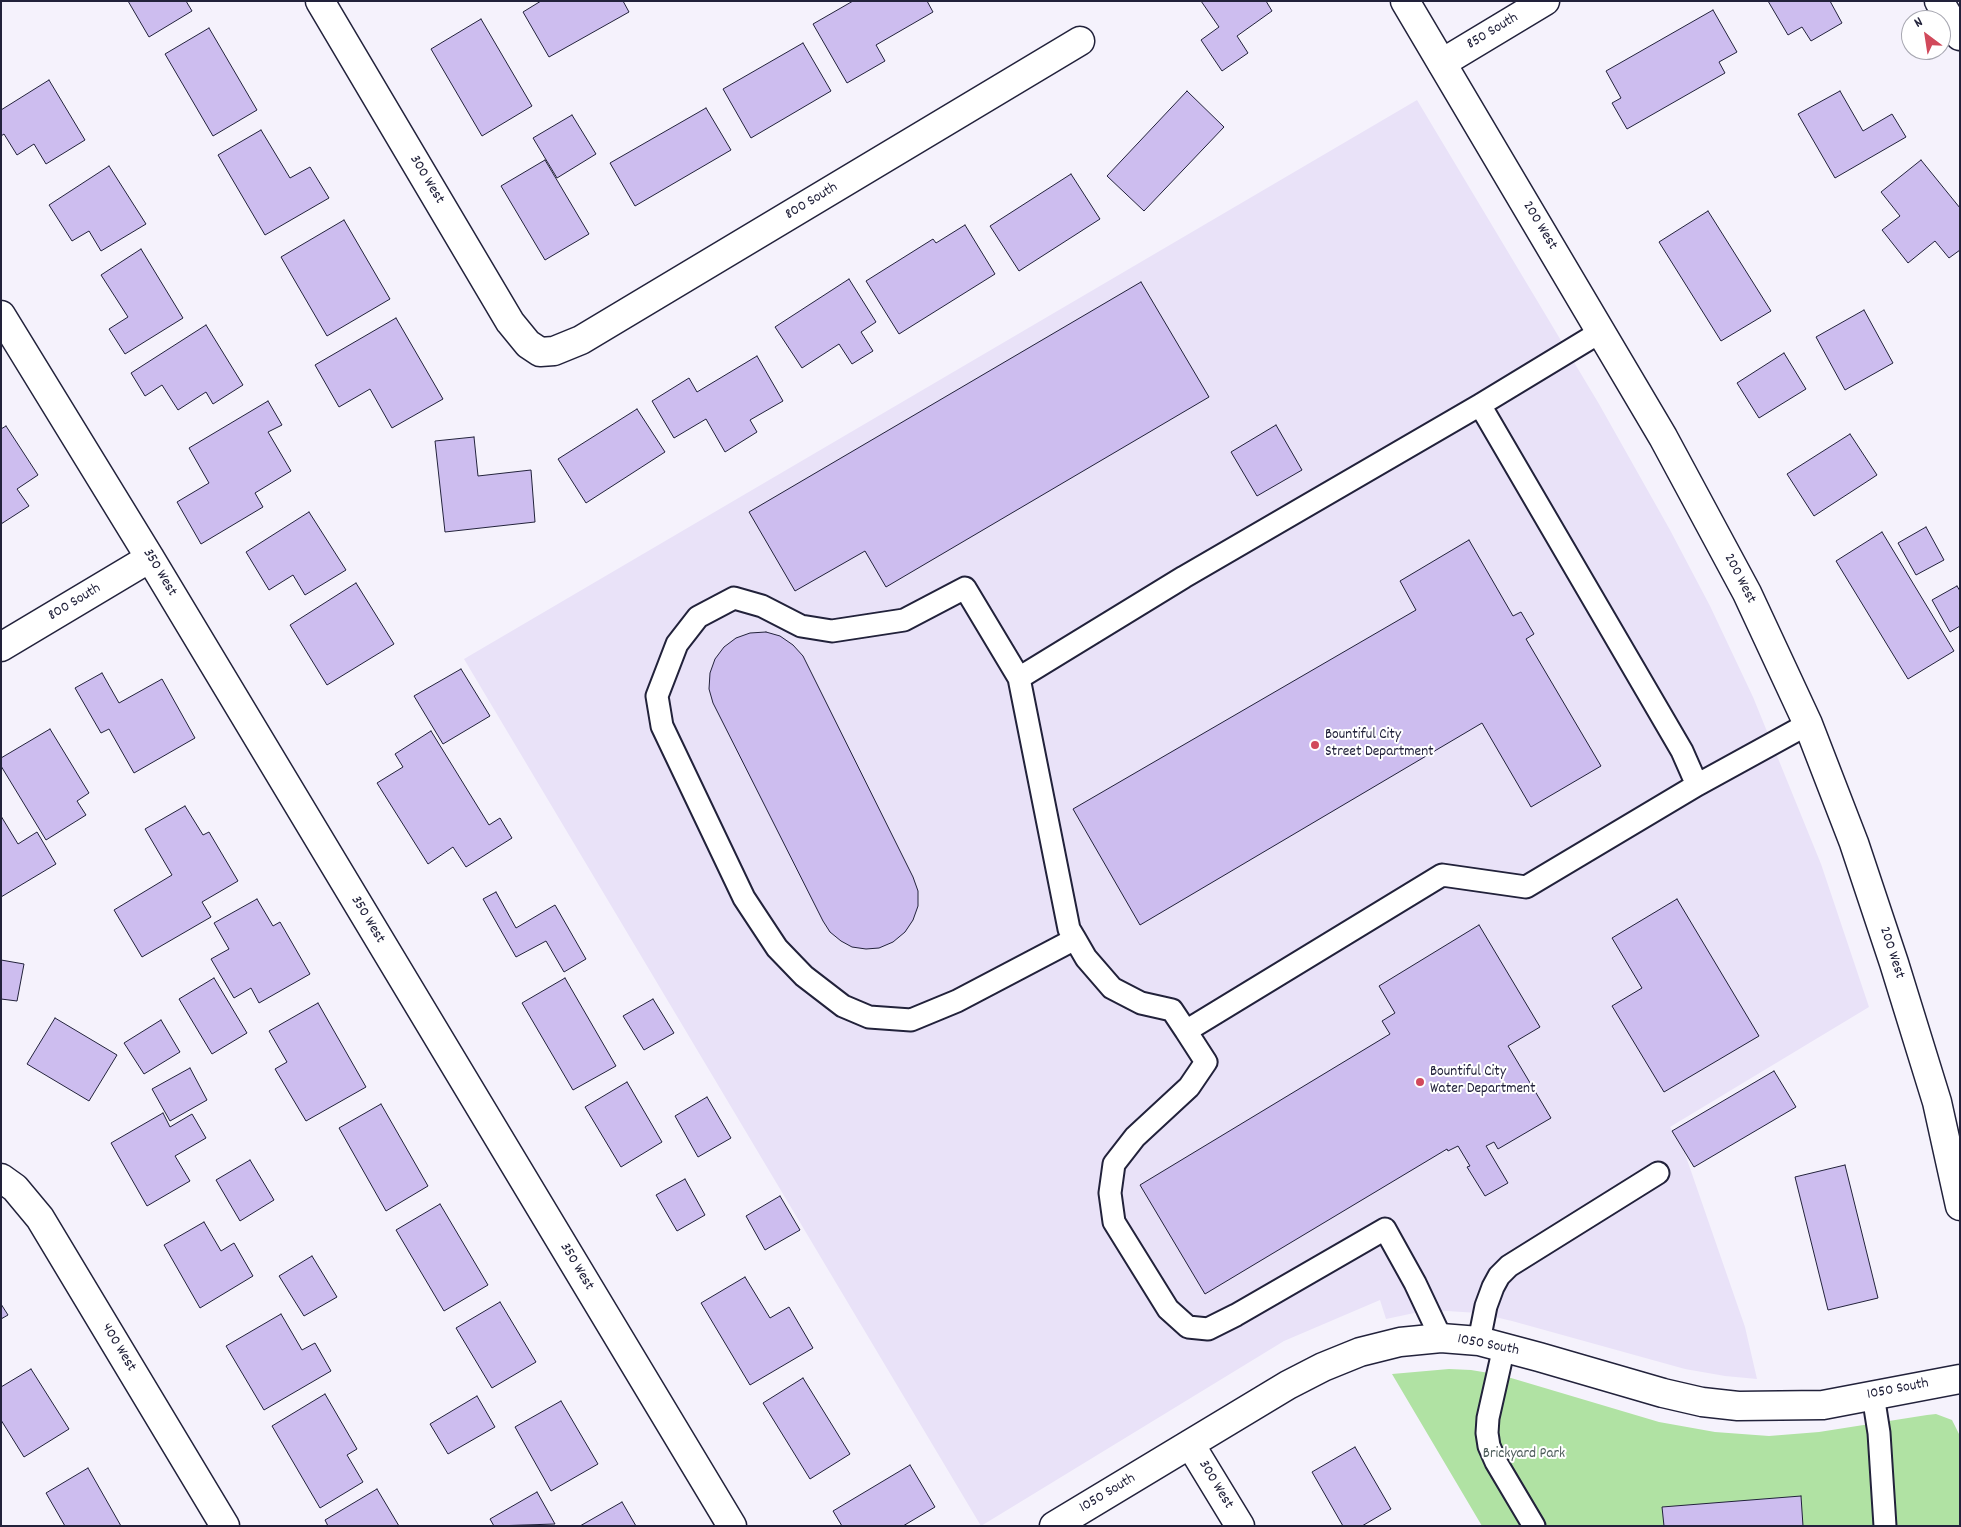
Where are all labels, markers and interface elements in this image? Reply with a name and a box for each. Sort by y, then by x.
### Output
street label: 850 South [1464,10,1522,54]
north arrow [1901,10,1951,60]
text: N [1911,13,1927,33]
street label: 300 West [405,152,447,208]
street label: 800 South [783,179,841,225]
street label: 200 West [1518,198,1560,254]
street label: 350 West [138,546,180,600]
street label: 200 West [1719,551,1759,607]
street label: 800 South [46,580,104,626]
place label: Bountiful City Street Department [1325,727,1434,762]
marker: Bountiful City Street Department [1309,739,1321,751]
street label: 350 West [346,893,388,947]
street label: 200 West [1874,925,1908,981]
place label: Bountiful City Water Department [1430,1064,1536,1099]
marker: Bountiful City Water Department [1414,1076,1426,1088]
street label: 350 West [555,1240,597,1294]
street label: 400 West [97,1321,139,1375]
street label: 1050 South [1456,1331,1520,1361]
street label: 1050 South [1866,1375,1930,1405]
park label: Brickyard Park [1483,1446,1565,1464]
street label: 300 West [1194,1457,1236,1513]
street label: 1050 South [1077,1470,1139,1518]

